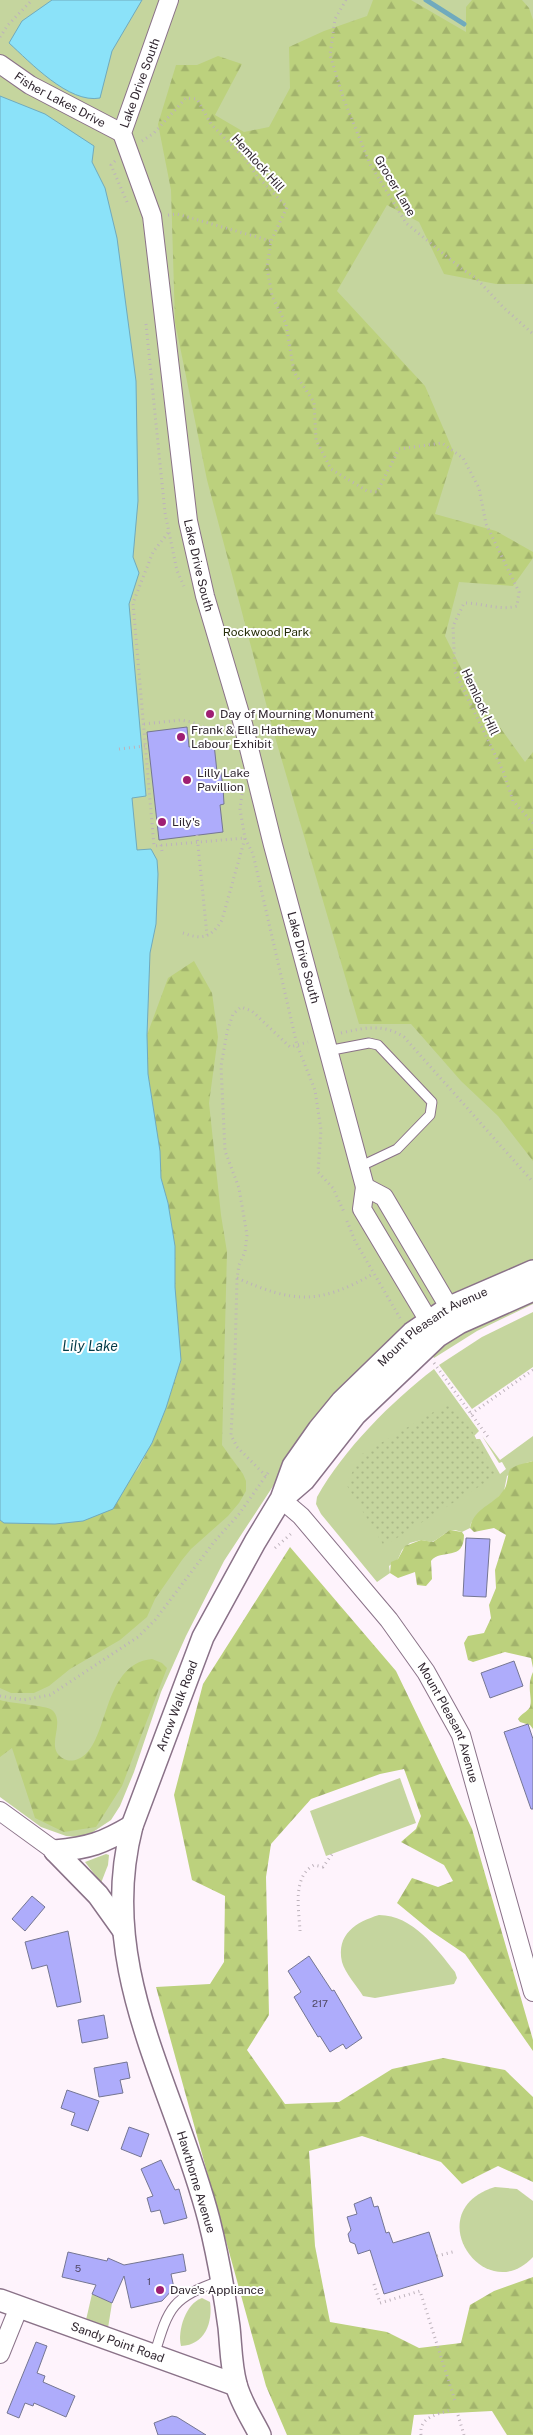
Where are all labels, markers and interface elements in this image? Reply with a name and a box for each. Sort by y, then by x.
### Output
street label: Lake Drive South [117,36,163,130]
street label: Fisher Lakes Drive [12,69,108,130]
street label: Hemlock Hill [229,132,287,195]
street label: Grocer Lane [371,153,419,219]
street label: Lake Drive South [181,518,216,613]
park label: Rockwood Park [223,625,310,639]
street label: Hemlock Hill [458,666,502,738]
place label: Day of Mourning Monument [220,707,375,721]
marker: Day of Mourning Monument [204,708,216,720]
place label: Frank & Ella Hatheway Labour Exhibit [191,723,318,751]
marker: Frank & Ella Hatheway Labour Exhibit [175,731,187,743]
place label: Lilly Lake Pavillion [197,766,250,794]
marker: Lilly Lake Pavillion [181,774,193,786]
place label: Lily's [172,815,200,829]
marker: Lily's [156,816,168,828]
street label: Lake Drive South [284,910,322,1005]
street label: Mount Pleasant Avenue [375,1284,490,1369]
water label: Lily Lake [62,1338,118,1354]
street label: Arrow Walk Road [154,1659,201,1753]
street label: Mount Pleasant Avenue [415,1660,481,1784]
house number: 217 [312,1997,328,2009]
street label: Hawthorne Avenue [174,2129,218,2235]
house number: 5 [75,2262,81,2274]
house number: 1 [147,2275,151,2287]
place label: Dave's Appliance [170,2283,264,2297]
marker: Dave's Appliance [154,2284,166,2296]
street label: Sandy Point Road [69,2319,166,2366]

